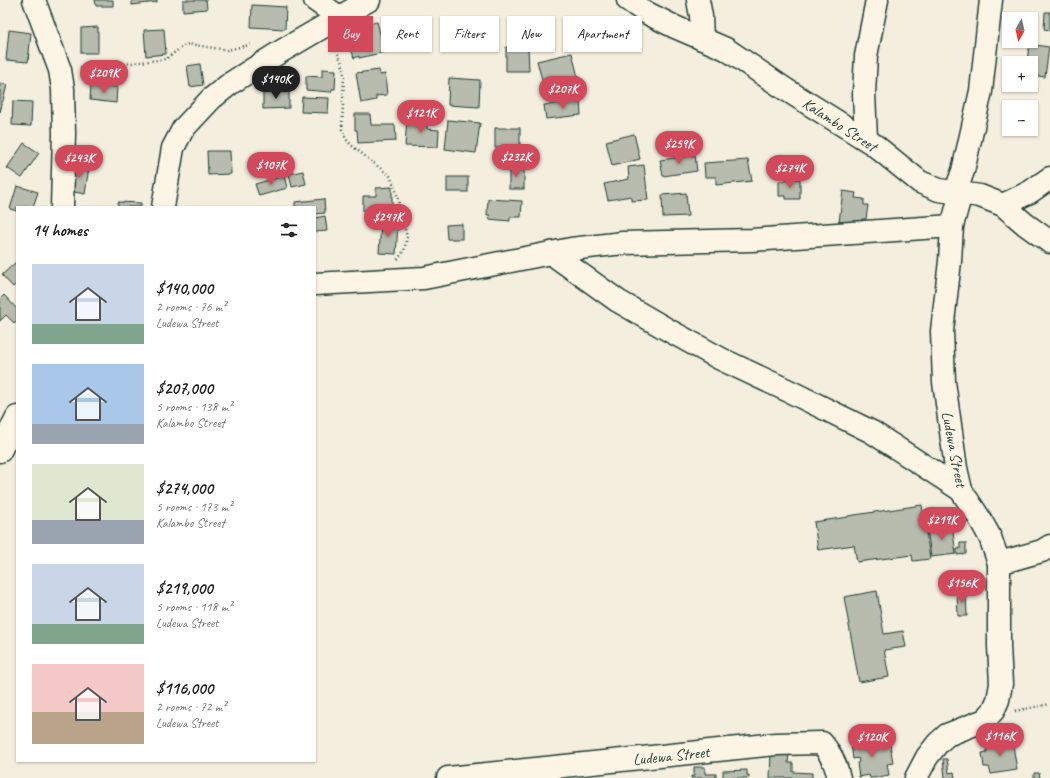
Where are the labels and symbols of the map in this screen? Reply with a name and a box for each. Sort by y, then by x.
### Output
north arrow [1002,12,1038,48]
pin: $209K [76,60,132,94]
pin: $140K [248,66,304,100]
pin: $207K [535,76,591,110]
street label: Kalambo Street [799,93,883,158]
pin: $121K [393,100,449,134]
pin: $259K [651,131,707,165]
pin: $232K [488,144,544,178]
pin: $243K [51,145,107,179]
pin: $107K [243,152,299,186]
pin: $274K [762,155,818,189]
pin: $247K [360,204,416,238]
street label: Ludewa Street [937,410,971,490]
pin: $219K [914,507,970,541]
pin: $156K [934,570,990,604]
pin: $116K [972,723,1028,757]
pin: $120K [844,724,900,758]
street label: Ludewa Street [632,742,712,770]

